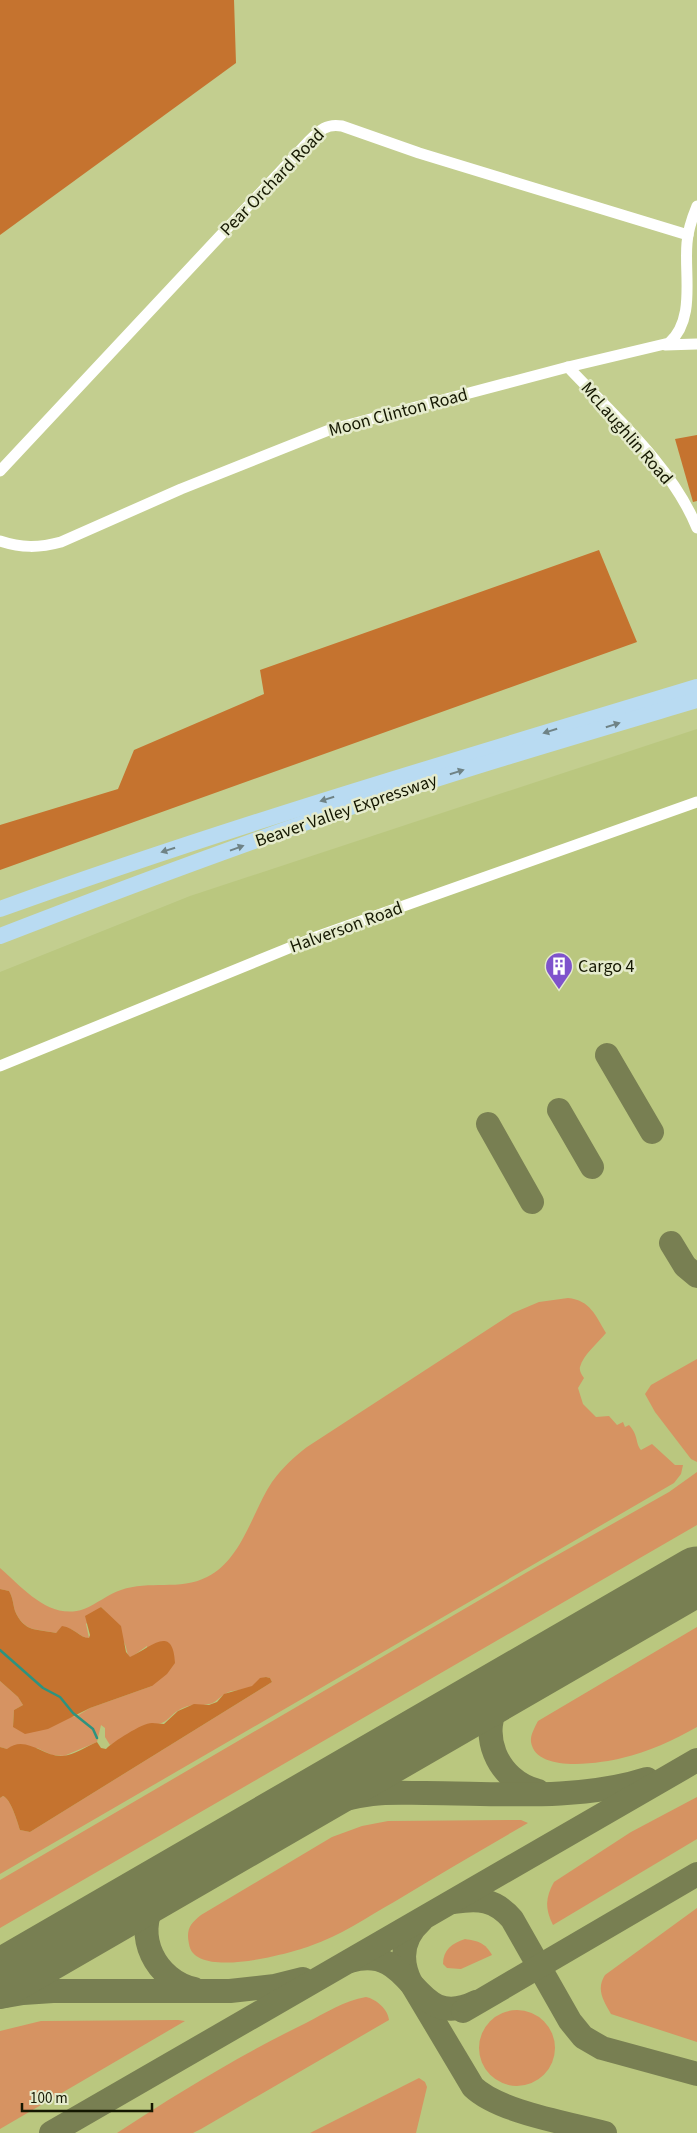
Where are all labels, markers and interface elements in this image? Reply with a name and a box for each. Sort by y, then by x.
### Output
street label: Pear Orchard Road [214,123,330,242]
street label: McLaughlin Road [575,376,678,490]
street label: Moon Clinton Road [326,382,470,443]
one-way arrow [605,721,620,729]
one-way arrow [542,728,557,736]
street label: Beaver Valley Expressway [252,767,441,853]
one-way arrow [450,768,465,776]
one-way arrow [320,795,335,803]
one-way arrow [230,844,245,851]
one-way arrow [161,847,176,854]
street label: Halverson Road [286,896,406,959]
building icon: Cargo 4 [544,951,574,990]
place label: Cargo 4 [578,954,635,979]
scale bar [22,2080,152,2112]
text: 100 m [30,2088,68,2109]

